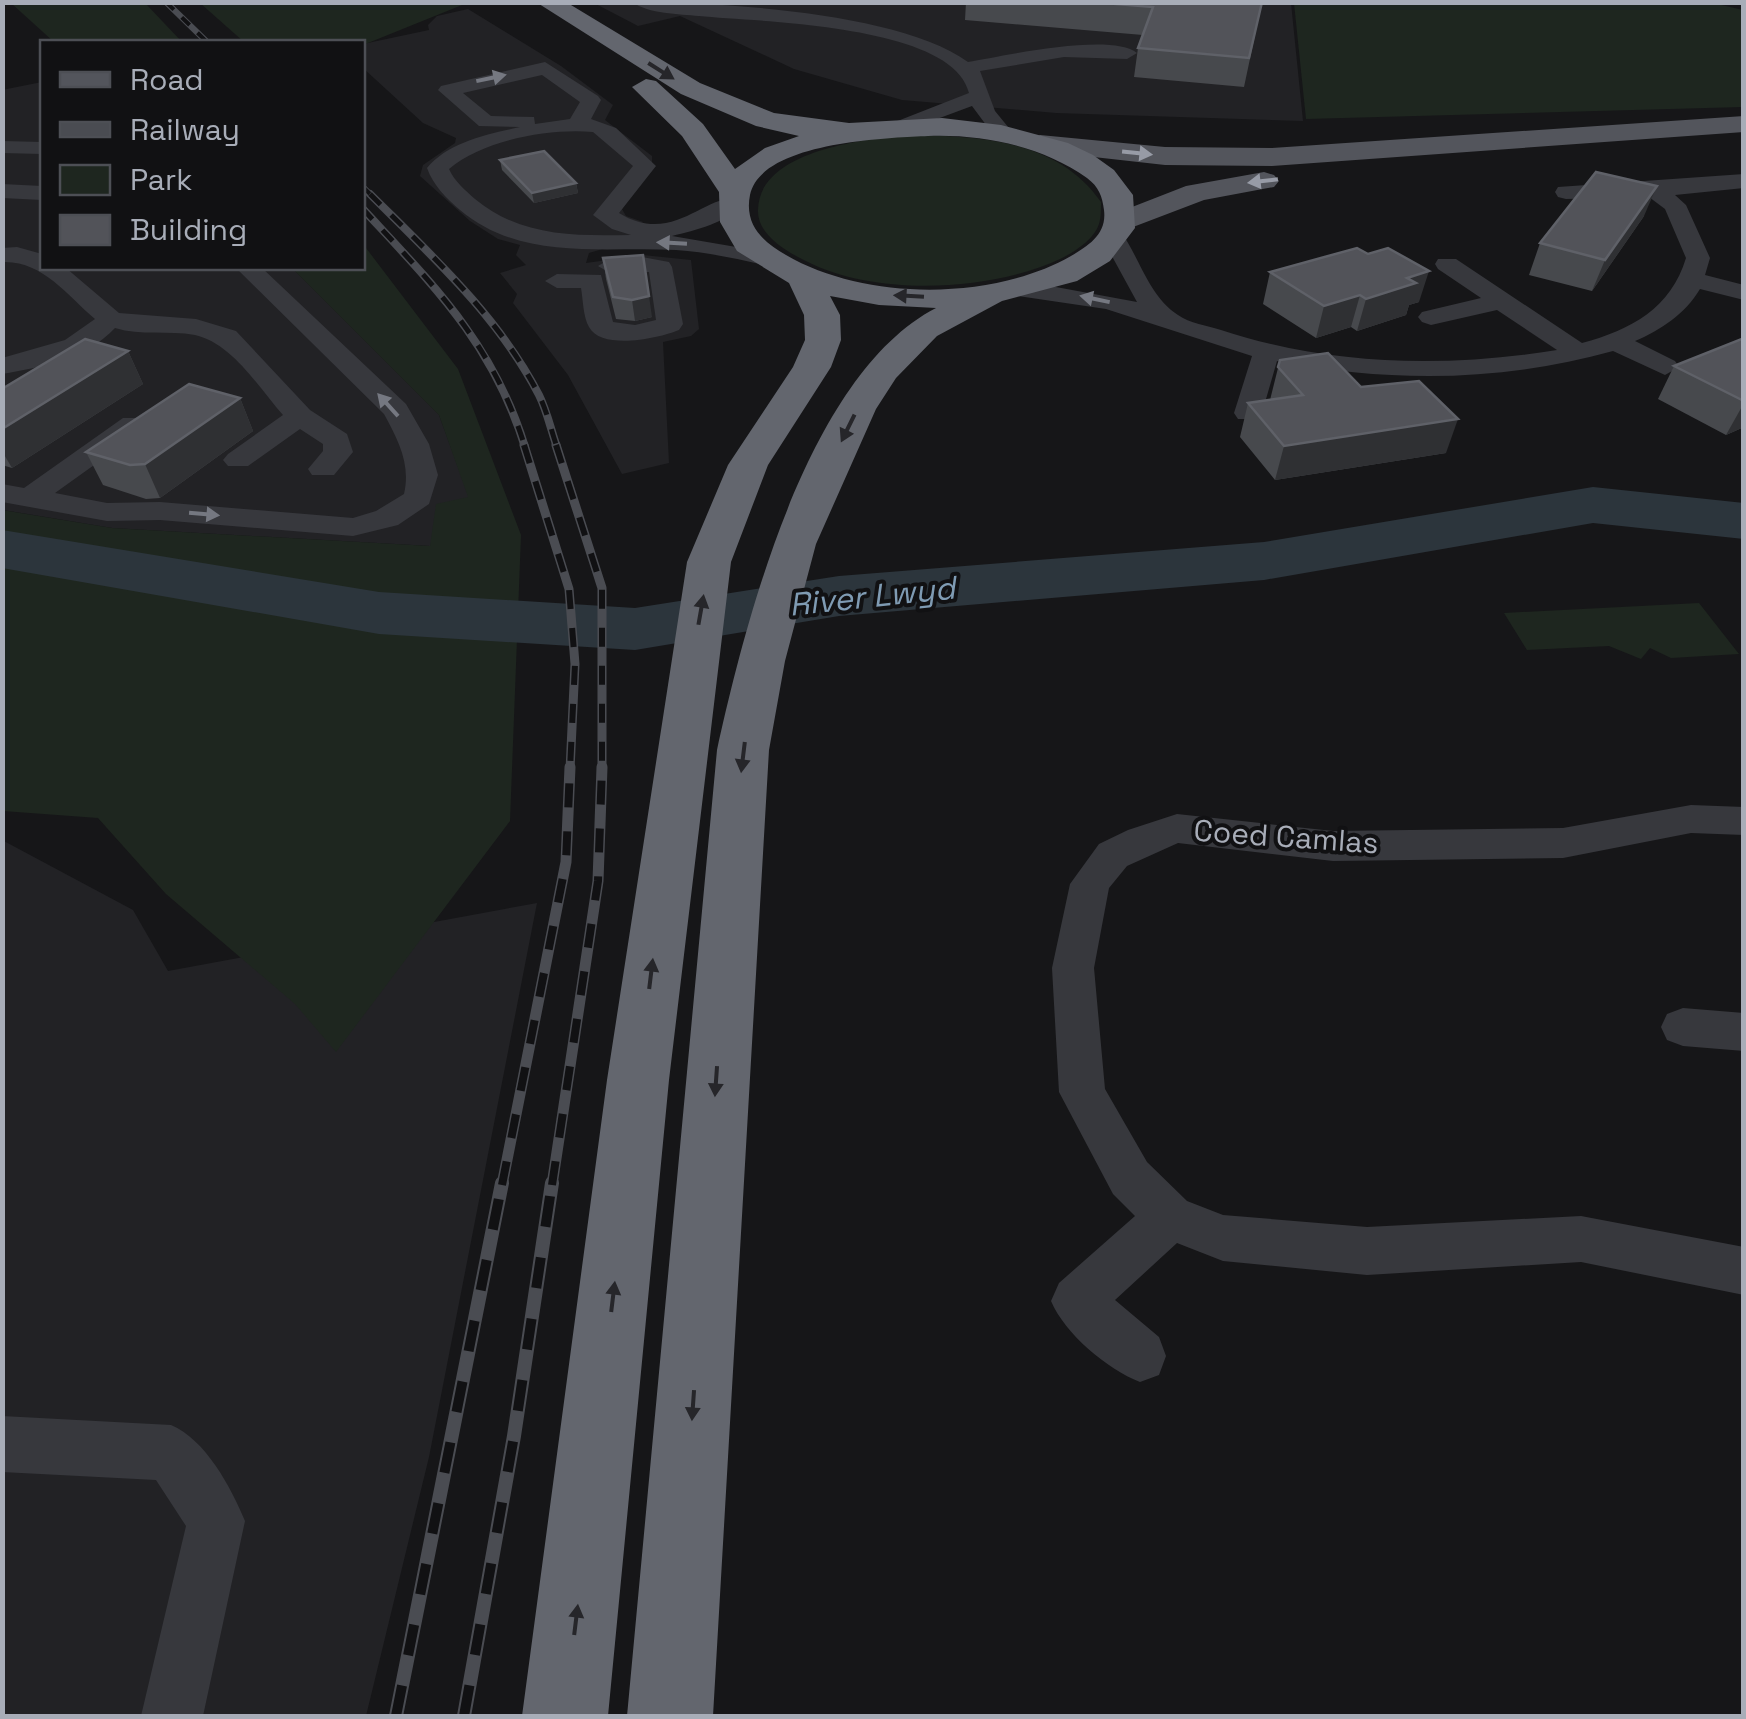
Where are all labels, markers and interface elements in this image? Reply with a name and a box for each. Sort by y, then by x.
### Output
legend [40,40,365,270]
text: Road [130,60,204,99]
one-way arrow [647,62,675,79]
one-way arrow [475,70,506,85]
text: Railway [130,110,240,149]
one-way arrow [1121,145,1153,161]
text: Park [130,160,192,199]
one-way arrow [1247,173,1278,189]
text: Building [130,210,247,249]
one-way arrow [655,235,687,251]
one-way arrow [893,288,925,304]
one-way arrow [1079,291,1110,306]
one-way arrow [378,393,400,418]
one-way arrow [839,413,856,442]
one-way arrow [189,507,221,523]
water label: River Lwyd [787,567,960,625]
one-way arrow [694,594,709,625]
one-way arrow [734,742,750,773]
street label: Coed Camlas [1192,811,1380,862]
one-way arrow [643,958,659,989]
one-way arrow [708,1065,724,1097]
one-way arrow [605,1280,621,1312]
one-way arrow [685,1390,701,1421]
one-way arrow [568,1603,584,1635]

